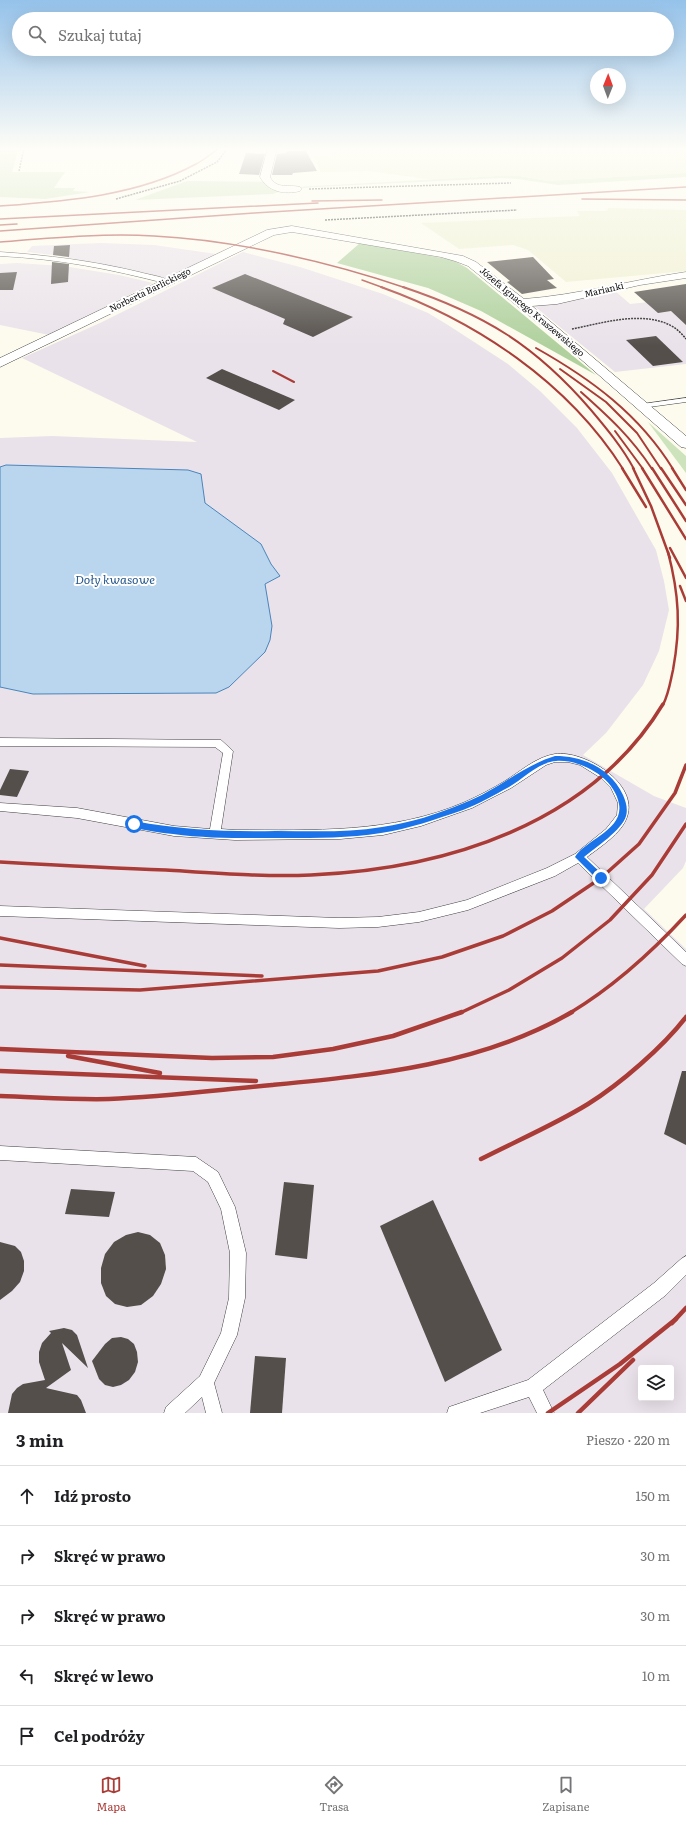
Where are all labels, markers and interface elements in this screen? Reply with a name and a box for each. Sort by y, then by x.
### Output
search box [12,12,674,56]
icon: search [26,23,48,45]
text: Szukaj tutaj [58,23,142,46]
north arrow [590,68,626,104]
street label: Norberta Barlickiego [106,263,193,315]
street label: Józefa Ignacego Kraszewskiego [477,263,588,359]
street label: Marianki [583,278,625,300]
water label: Doły kwasowe [75,570,155,588]
route start [125,815,143,833]
route end [592,869,610,887]
map controls [638,1365,674,1401]
button: layers [638,1365,674,1401]
text: 3 min [16,1427,64,1452]
text: Pieszo · 220 m [586,1430,670,1449]
text: Idź prosto [54,1484,131,1507]
icon: ahead [16,1485,38,1507]
text: 150 m [635,1486,670,1505]
text: Skręć w prawo [54,1544,166,1567]
icon: right [16,1545,38,1567]
text: 30 m [640,1546,670,1565]
text: Skręć w prawo [54,1604,166,1627]
icon: right [16,1605,38,1627]
text: 30 m [640,1606,670,1625]
text: Skręć w lewo [54,1664,154,1687]
icon: left [16,1665,38,1687]
text: 10 m [642,1666,670,1685]
text: Cel podróży [54,1724,145,1747]
icon: arrive [16,1725,38,1747]
tab: Mapa [97,1774,126,1814]
tab: Trasa [319,1774,349,1814]
tab: Zapisane [542,1774,589,1814]

